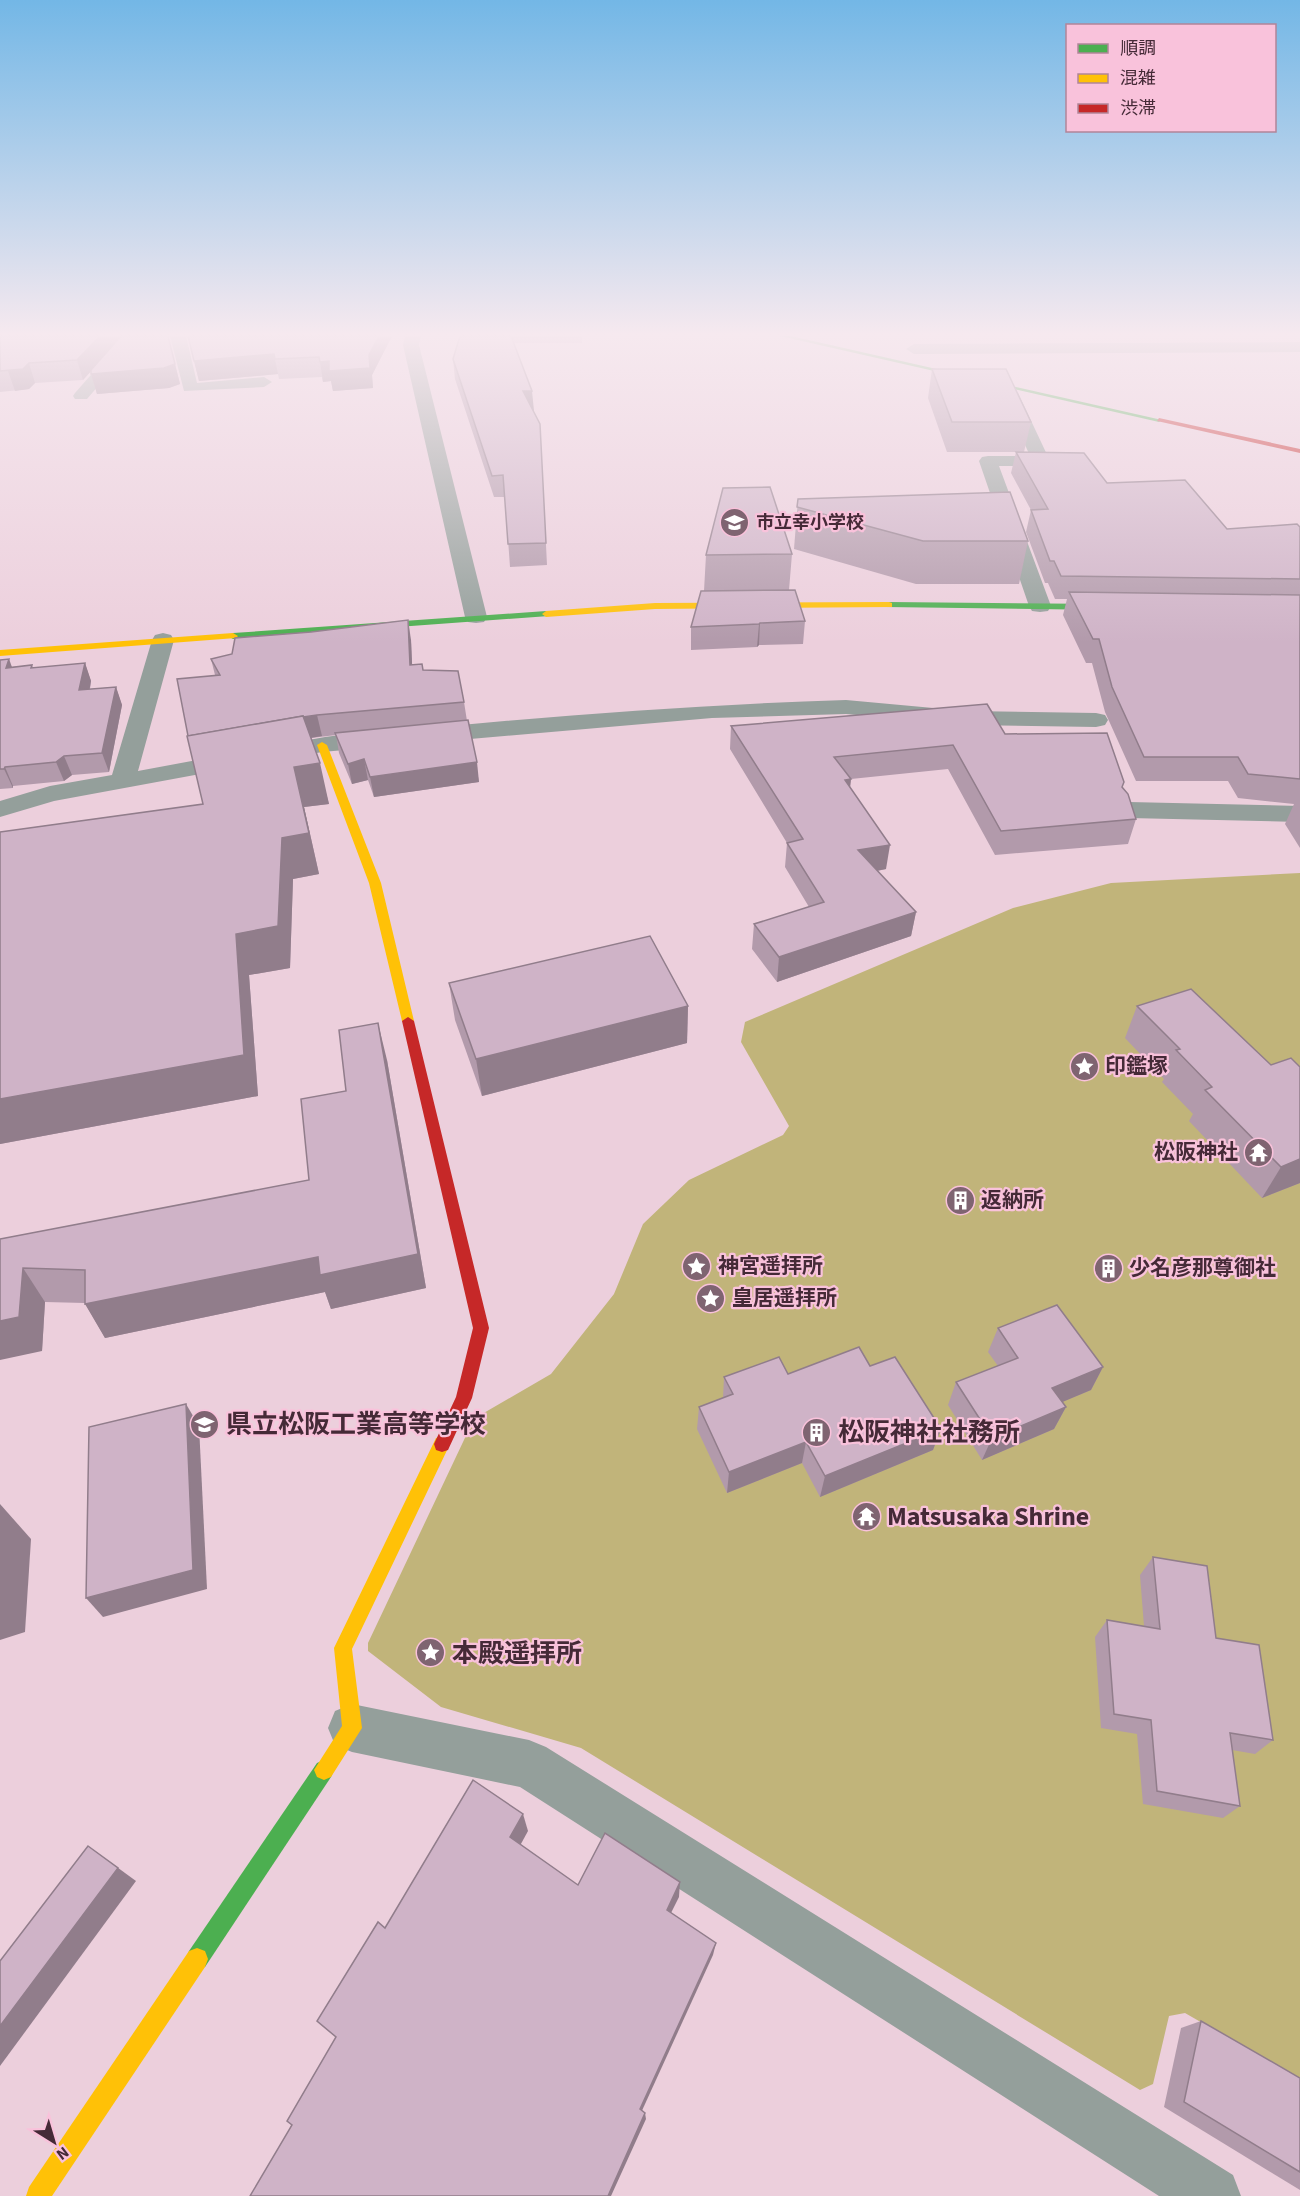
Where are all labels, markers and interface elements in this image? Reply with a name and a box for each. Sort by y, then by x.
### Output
legend [1066,24,1276,132]
text: 順調 [1120,36,1156,61]
text: 混雑 [1120,66,1156,91]
text: 渋滞 [1120,96,1156,121]
school or university icon: 市立幸小学校 [719,506,751,538]
place label: 市立幸小学校 [756,510,864,535]
place icon: 印鑑塚 [1068,1050,1100,1082]
place label: 印鑑塚 [1105,1051,1168,1081]
temple icon: 松阪神社 [1243,1136,1275,1168]
place label: 松阪神社 [1154,1137,1238,1167]
building icon: 返納所 [944,1184,976,1216]
place label: 返納所 [981,1185,1044,1215]
place icon: 神宮遥拝所 [681,1250,713,1282]
place label: 神宮遥拝所 [718,1251,823,1281]
building icon: 少名彦那尊御社 [1092,1252,1124,1284]
place label: 少名彦那尊御社 [1129,1253,1276,1283]
place icon: 皇居遥拝所 [695,1282,727,1314]
place label: 皇居遥拝所 [732,1283,837,1313]
place label: 県立松阪工業高等学校 [226,1406,486,1443]
school or university icon: 県立松阪工業高等学校 [189,1408,221,1440]
place label: 松阪神社社務所 [838,1414,1020,1451]
building icon: 松阪神社社務所 [801,1416,833,1448]
place label: Matsusaka Shrine [887,1498,1089,1535]
temple icon: Matsusaka Shrine [850,1500,882,1532]
place label: 本殿遥拝所 [452,1635,582,1672]
place icon: 本殿遥拝所 [415,1637,447,1669]
north arrow [24,2112,84,2172]
text: N [52,2141,73,2165]

